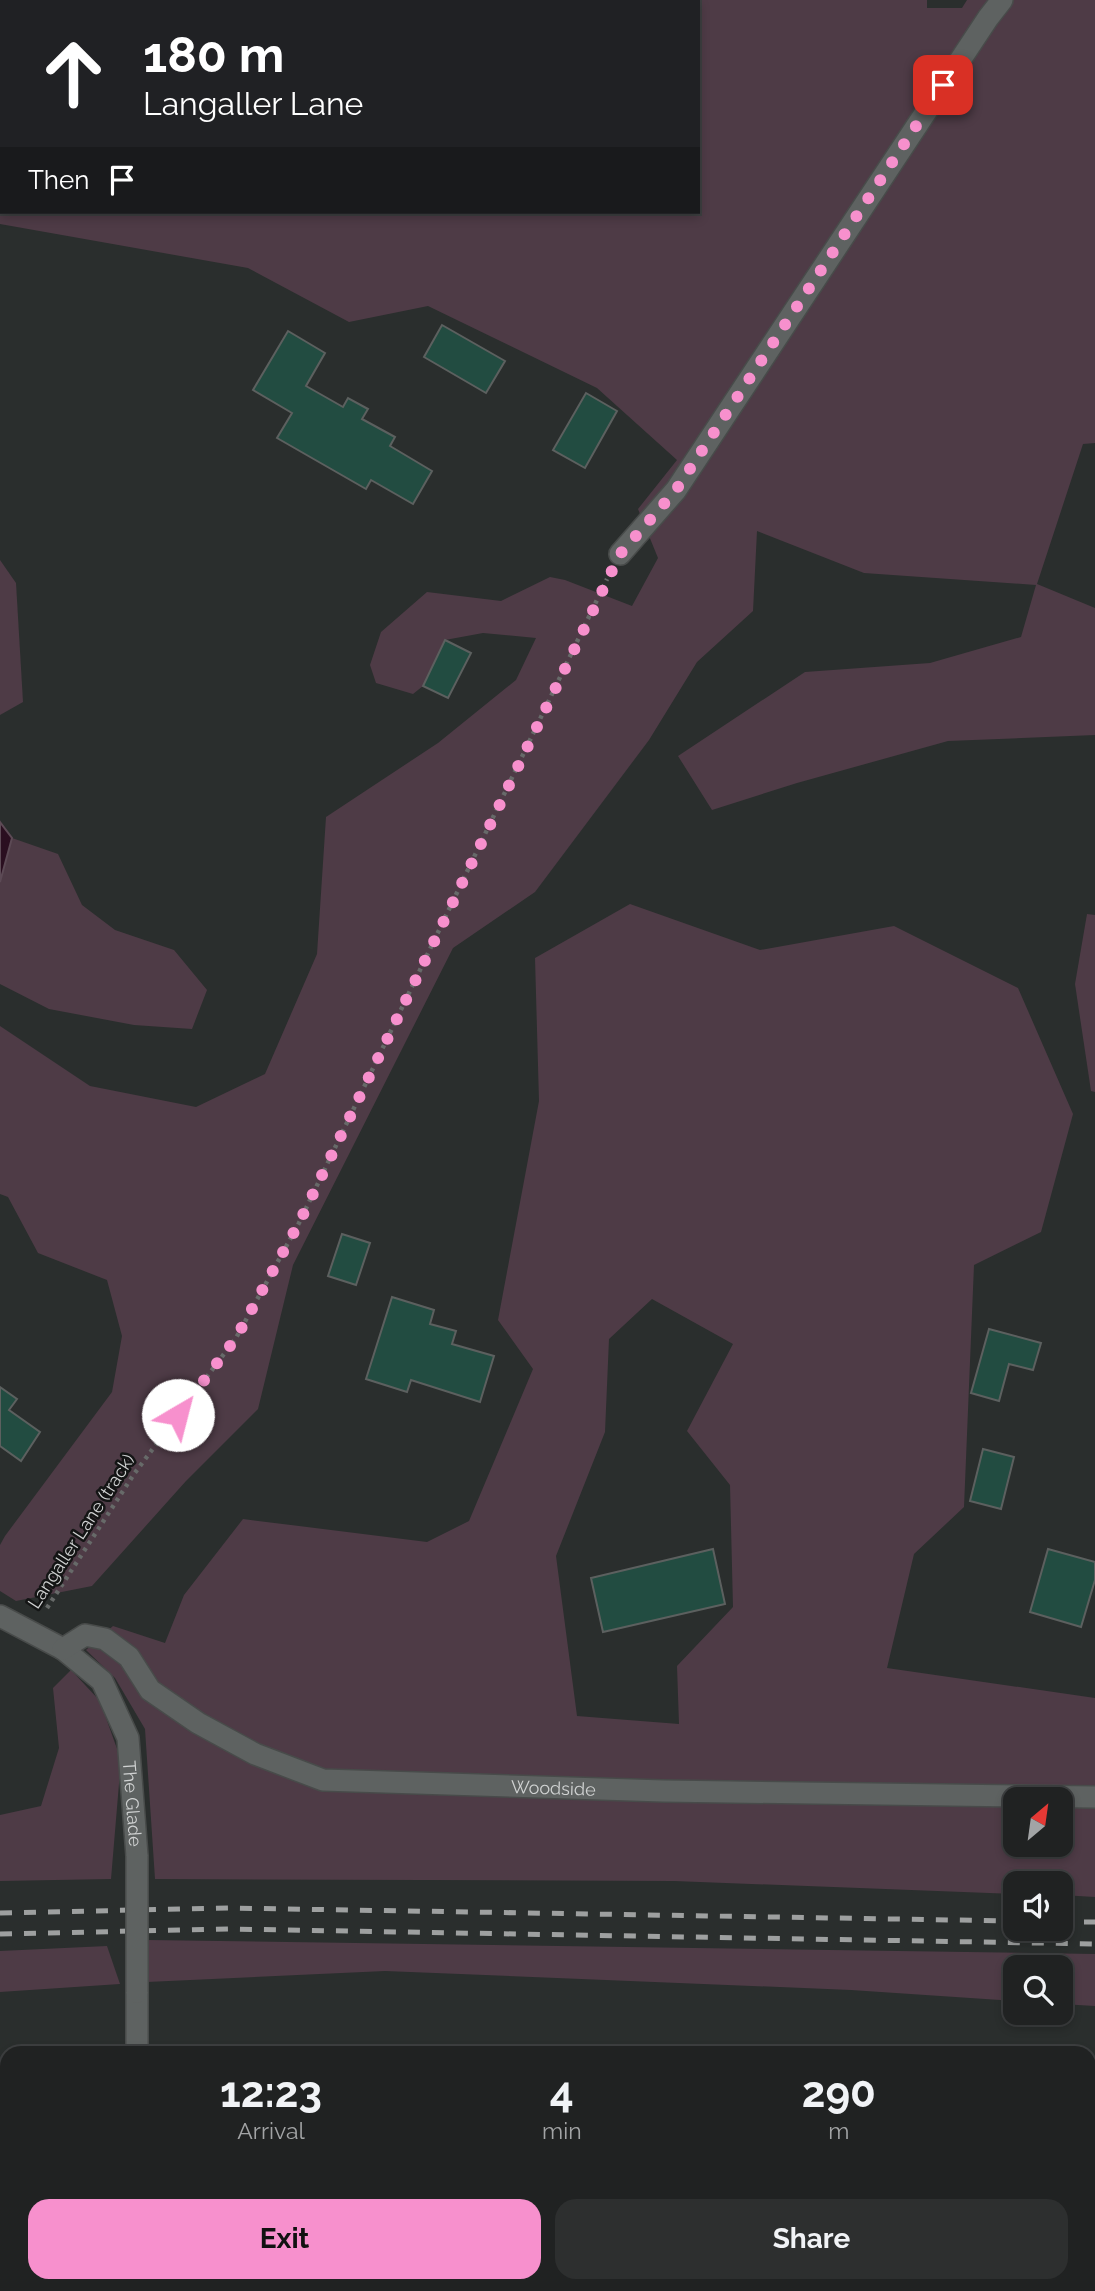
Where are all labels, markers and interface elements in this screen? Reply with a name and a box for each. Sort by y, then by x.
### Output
text: 180 m [143,26,284,83]
icon: ahead [28,28,119,119]
pin [913,55,973,115]
icon: arrive [924,66,962,104]
text: Langaller Lane [143,85,363,122]
icon: arrive [103,161,141,199]
text: Then [28,165,89,195]
position arrow [141,1378,215,1452]
street label: Langaller Lane (track) [23,1450,139,1612]
street label: The Glade [119,1760,147,1848]
street label: Woodside [511,1776,596,1799]
north arrow [1003,1787,1073,1857]
map controls [1003,1787,1073,2025]
button: sound [1003,1871,1073,1941]
button: search [1003,1955,1073,2025]
text: 12:23 [220,2068,322,2117]
text: 4 [550,2068,574,2117]
text: 290 [802,2068,876,2117]
text: Arrival [237,2117,305,2144]
text: min [542,2117,582,2144]
text: m [828,2117,849,2144]
button: Exit [28,2199,541,2279]
button: Share [555,2199,1068,2279]

